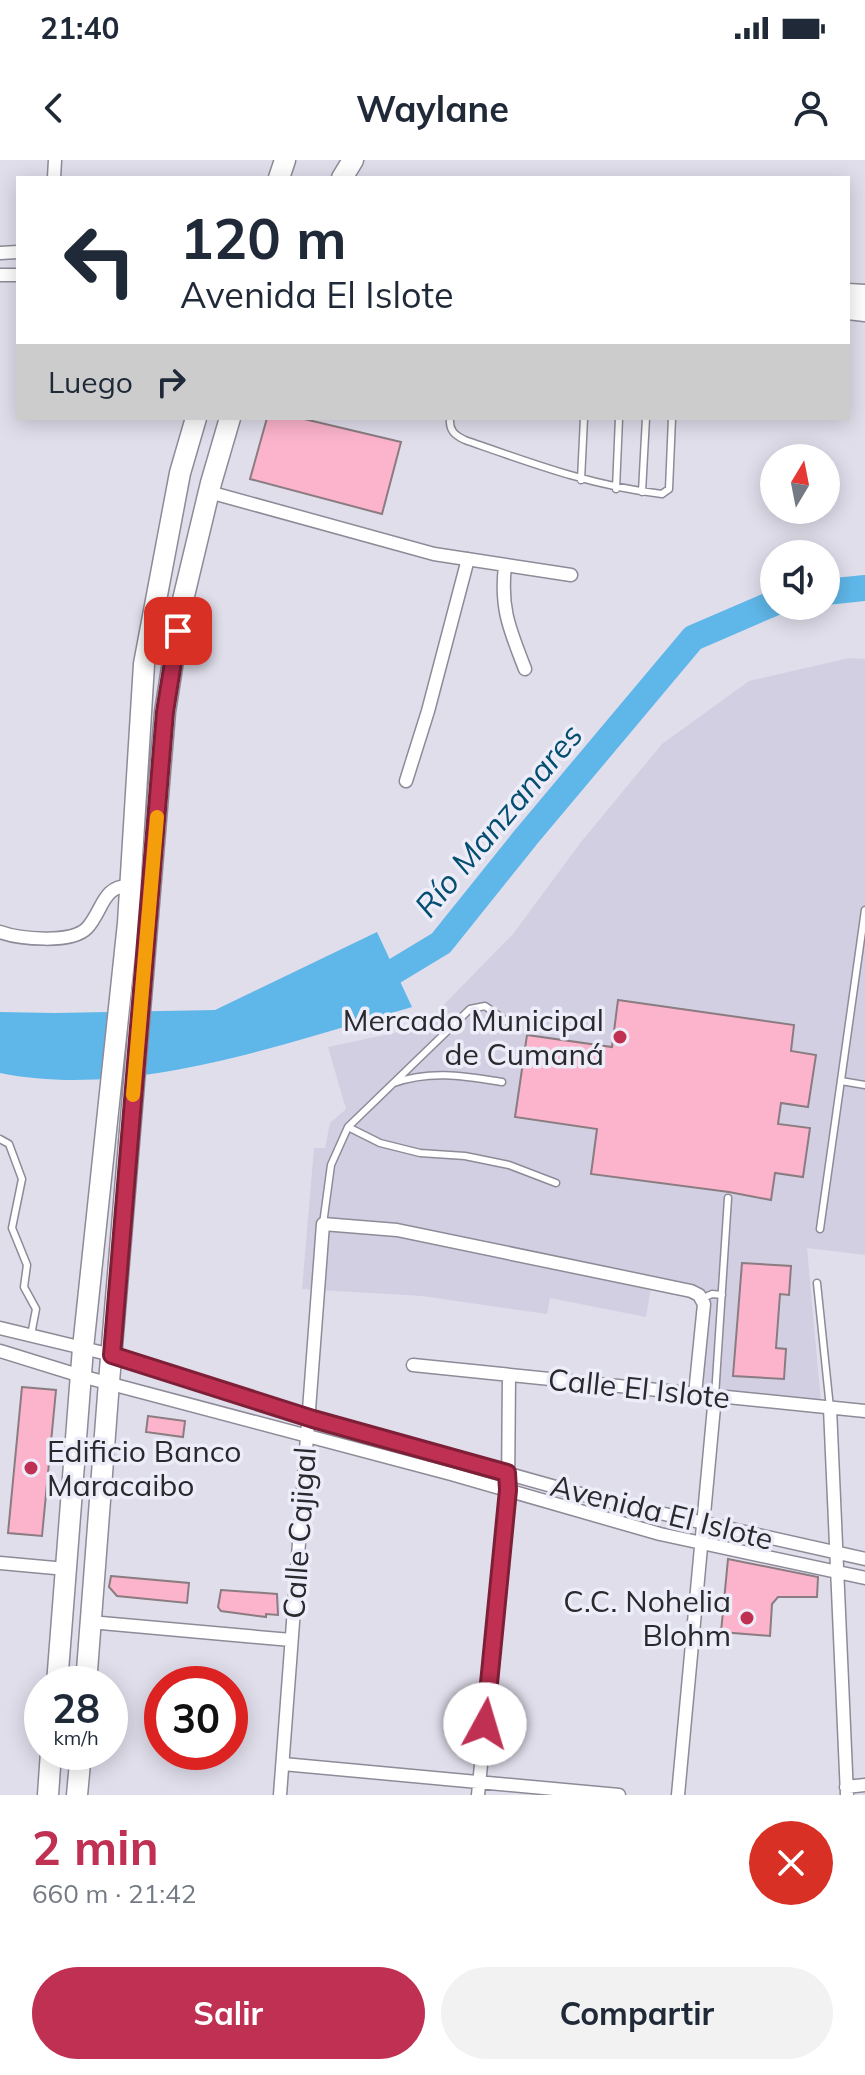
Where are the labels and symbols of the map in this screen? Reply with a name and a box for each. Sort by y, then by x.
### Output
north arrow [760,444,840,524]
pin [144,597,212,665]
water label: Río Manzanares [406,715,590,925]
place label: Mercado Municipal de Cumaná [343,1001,604,1073]
marker: Mercado Municipal de Cumaná [611,1028,629,1046]
street label: Calle El Islote [546,1360,732,1416]
place label: Edificio Banco Maracaibo [47,1432,242,1504]
street label: Calle Cajigal [274,1446,324,1620]
marker: Edificio Banco Maracaibo [22,1459,40,1477]
street label: Avenida El Islote [547,1466,777,1558]
place label: C.C. Nohelia Blohm [563,1582,731,1654]
marker: C.C. Nohelia Blohm [738,1609,756,1627]
speed limit sign: 30 [144,1666,248,1770]
position arrow [443,1682,527,1766]

